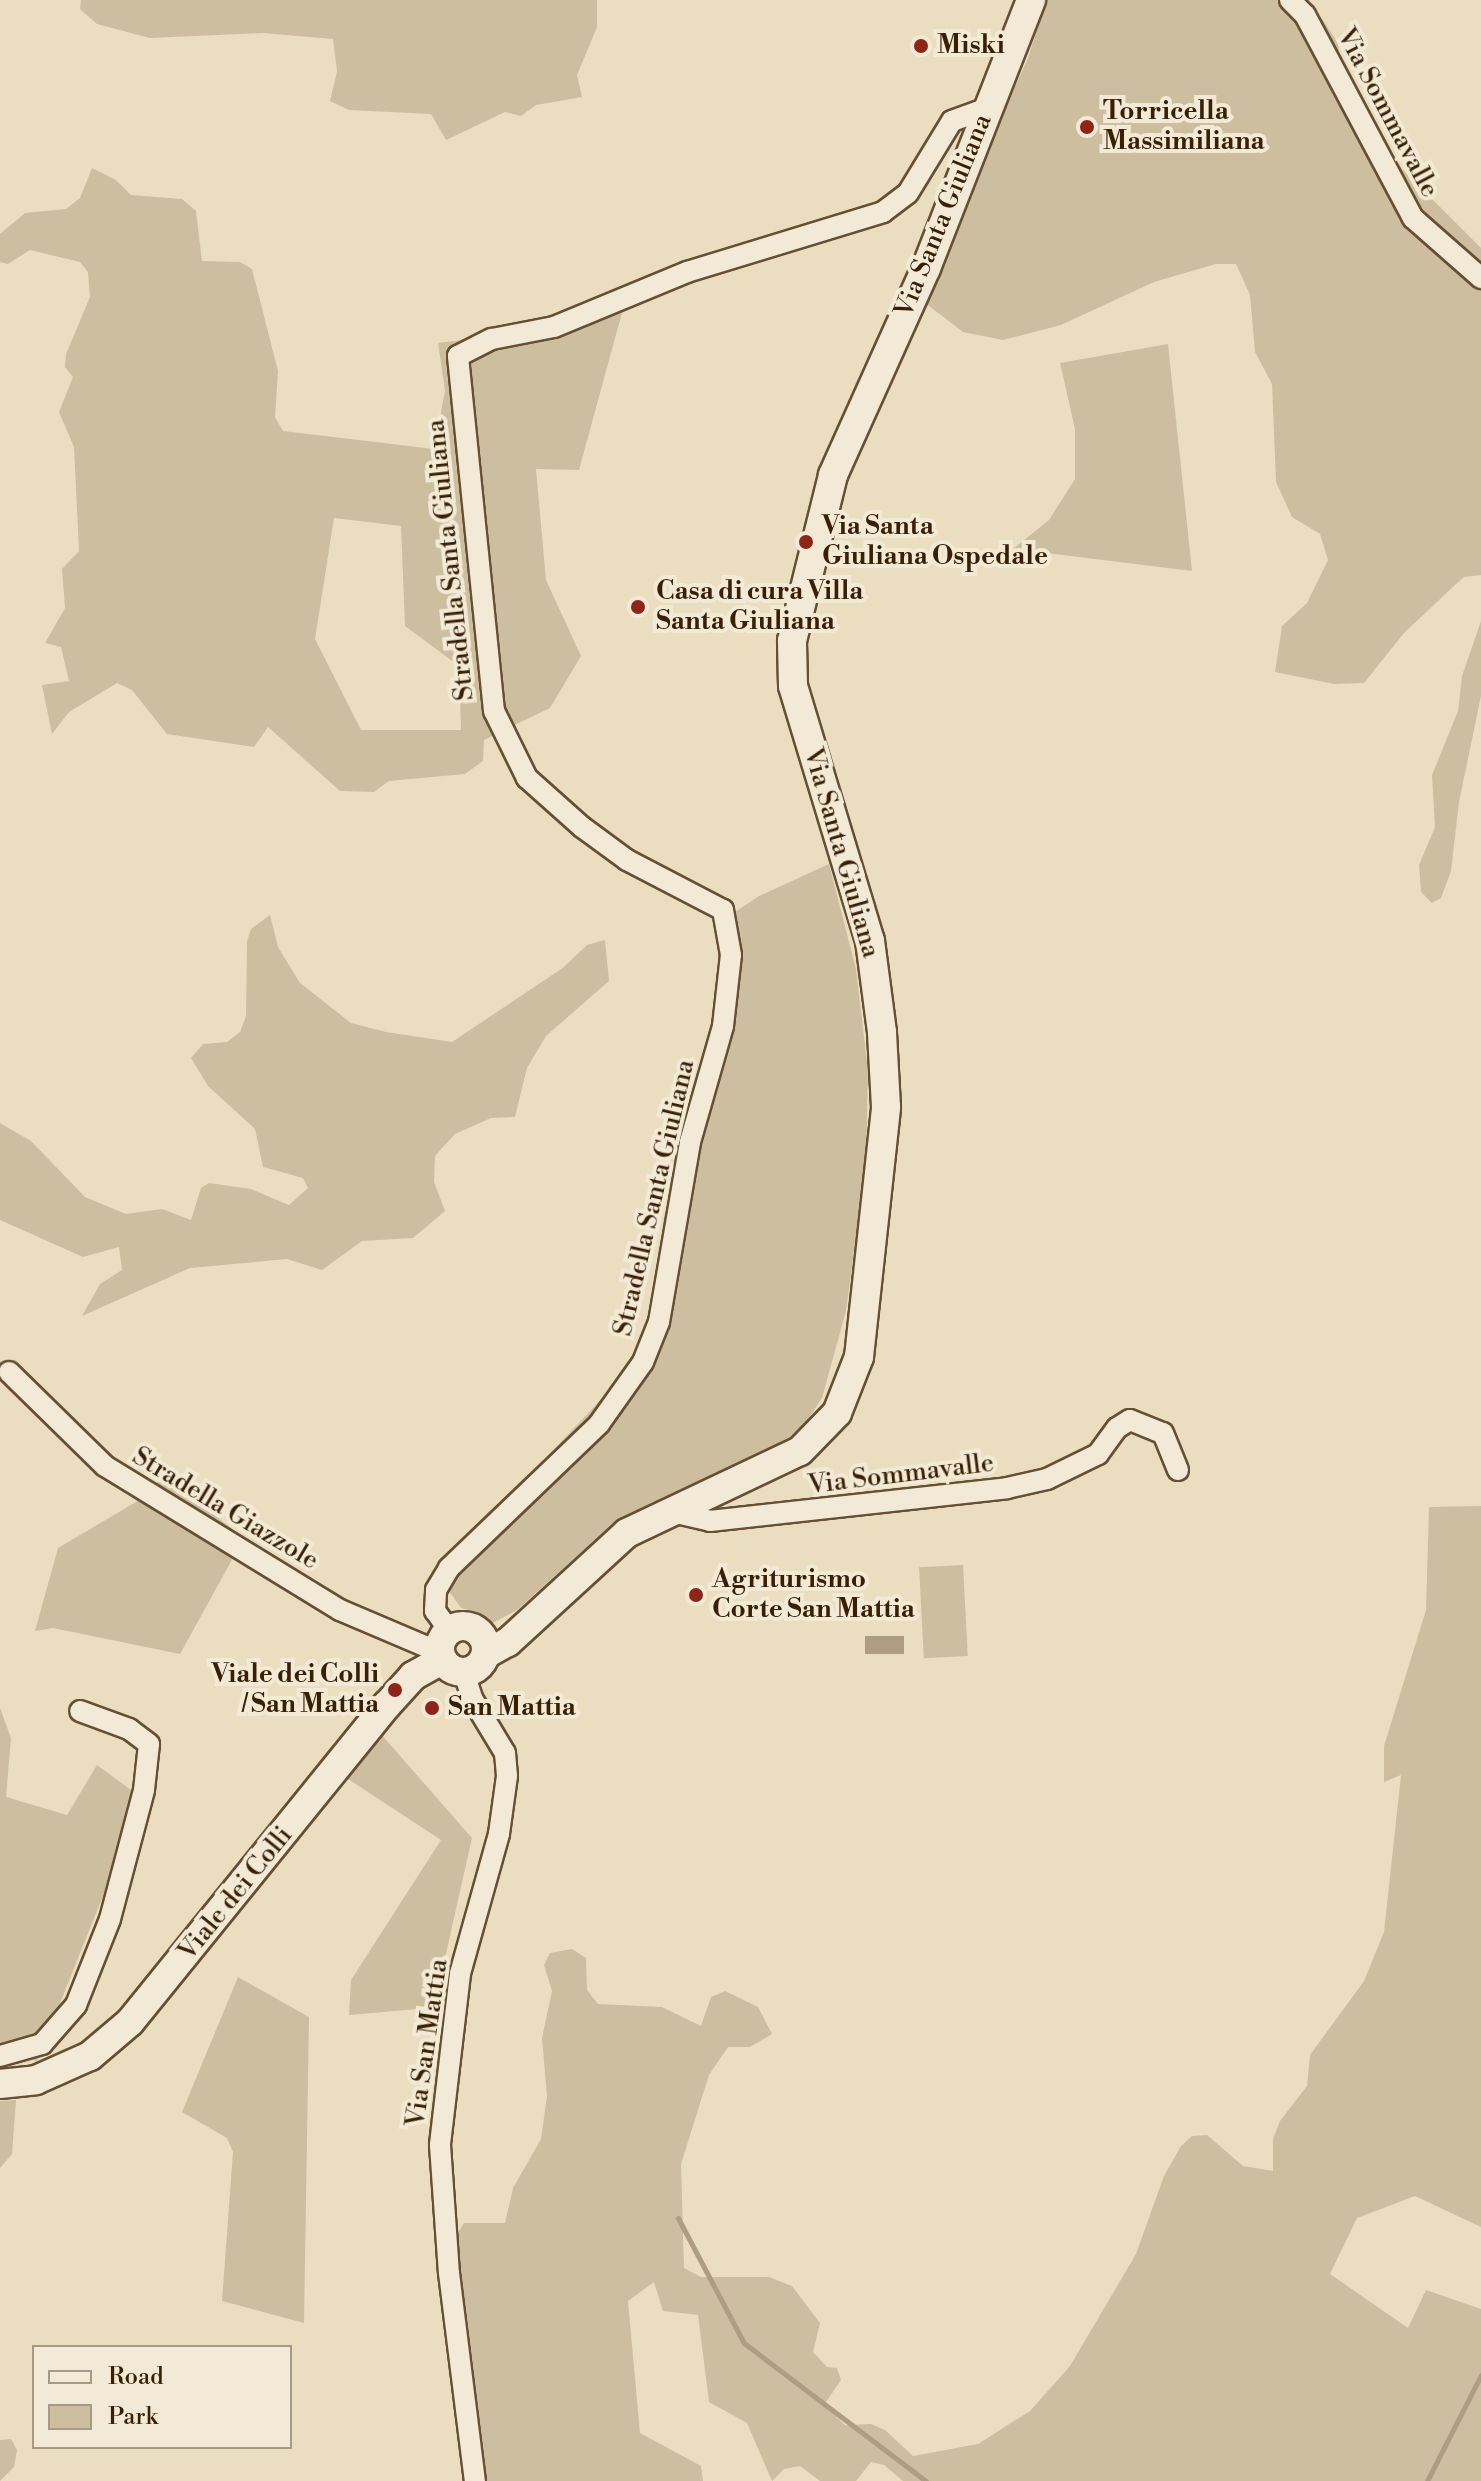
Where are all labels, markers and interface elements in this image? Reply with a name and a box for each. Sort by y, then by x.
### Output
street label: Via Sommavalle [1329,23,1445,203]
place label: Miski [937,30,1005,62]
marker: Miski [912,37,930,55]
place label: Torricella Massimiliana [1103,96,1265,158]
street label: Via Santa Giuliana [889,110,999,322]
marker: Torricella Massimiliana [1078,118,1096,136]
street label: Stradella Santa Giuliana [421,418,481,702]
place label: Via Santa Giuliana Ospedale [822,511,1048,572]
marker: Via Santa Giuliana Ospedale [797,533,815,551]
place label: Casa di cura Villa Santa Giuliana [656,576,863,638]
marker: Casa di cura Villa Santa Giuliana [627,596,649,618]
street label: Via Santa Giuliana [796,745,886,961]
street label: Stradella Santa Giuliana [608,1057,702,1339]
street label: Stradella Giazzole [126,1441,324,1577]
street label: Via Sommavalle [806,1448,996,1502]
place label: Agriturismo Corte San Mattia [712,1564,915,1626]
marker: Agriturismo Corte San Mattia [687,1586,705,1604]
place label: Viale dei Colli / San Mattia [212,1659,379,1720]
marker: Viale dei Colli / San Mattia [386,1681,404,1699]
place label: San Mattia [448,1692,576,1724]
marker: San Mattia [423,1699,441,1717]
street label: Viale dei Colli [172,1821,300,1967]
street label: Via San Mattia [401,1957,455,2129]
legend [32,2345,292,2449]
text: Road [108,2362,164,2392]
text: Park [108,2402,158,2432]

